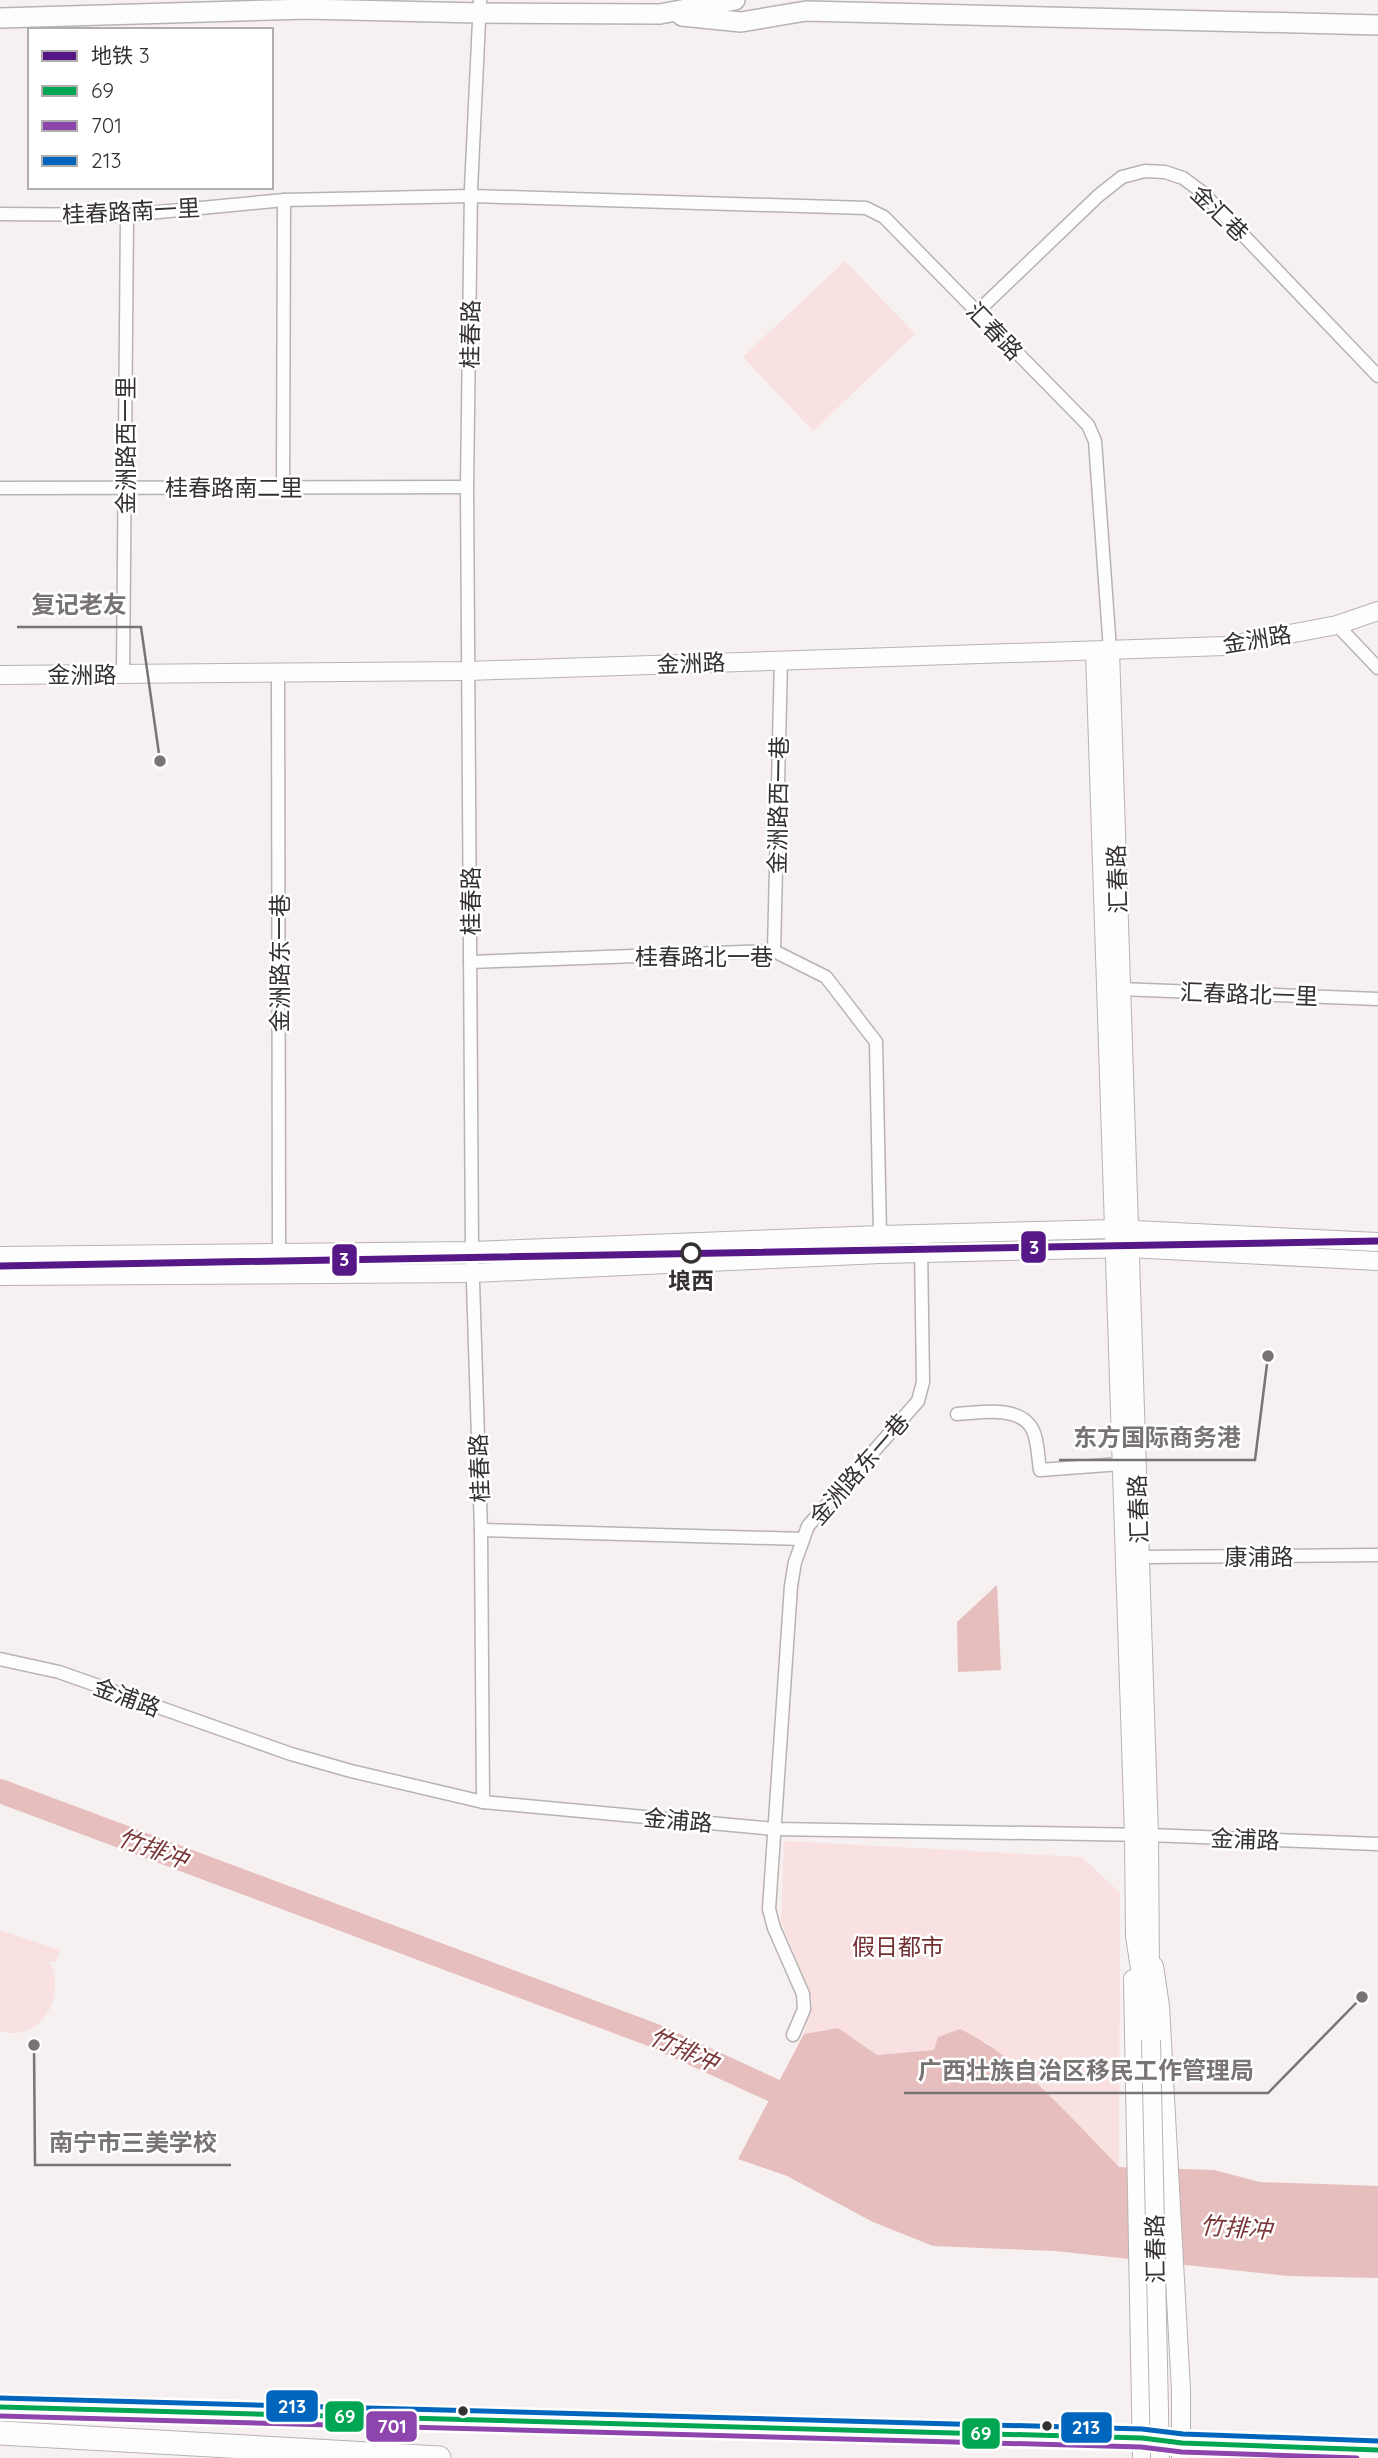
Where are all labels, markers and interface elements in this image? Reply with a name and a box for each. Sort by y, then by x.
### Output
legend [28,28,273,189]
text: 地铁 3 [91,42,150,68]
text: 69 [91,77,114,103]
text: 701 [91,112,122,138]
text: 213 [91,147,121,173]
street label: 金汇巷 [1185,179,1255,247]
street label: 桂春路南一里 [61,193,201,229]
street label: 汇春路 [961,296,1029,366]
street label: 桂春路 [455,299,485,369]
street label: 金洲路西一里 [111,376,140,514]
street label: 桂春路南二里 [165,473,303,502]
callout: 复记老友 [17,582,141,627]
text: 复记老友 [31,589,127,619]
street label: 金洲路 [1221,619,1293,659]
street label: 金洲路 [656,647,726,679]
street label: 金洲路 [48,660,117,689]
street label: 金洲路西一巷 [762,736,794,874]
street label: 汇春路 [1101,844,1133,914]
street label: 桂春路 [456,867,485,936]
street label: 金洲路东一巷 [265,894,294,1032]
street label: 桂春路北一巷 [635,942,773,971]
street label: 汇春路北一里 [1180,977,1318,1011]
line badge: 3 [1020,1230,1047,1264]
text: 3 [1029,1235,1039,1259]
line badge: 3 [331,1243,358,1277]
marker: 埌西 [681,1243,701,1263]
text: 3 [339,1247,349,1271]
place label: 埌西 [668,1266,714,1295]
street label: 金洲路东一巷 [803,1407,915,1531]
callout: 东方国际商务港 [1059,1415,1255,1460]
text: 东方国际商务港 [1073,1422,1241,1452]
street label: 桂春路 [463,1433,495,1503]
street label: 汇春路 [1122,1474,1154,1544]
street label: 康浦路 [1225,1542,1294,1571]
street label: 金浦路 [90,1672,164,1722]
street label: 金浦路 [642,1803,714,1837]
water label: 竹排冲 [114,1822,195,1875]
street label: 金浦路 [1210,1823,1280,1855]
park label: 假日都市 [852,1932,944,1961]
water label: 竹排冲 [645,2021,726,2079]
callout: 广西壮族自治区移民工作管理局 [904,2048,1268,2093]
text: 广西壮族自治区移民工作管理局 [918,2055,1254,2085]
callout: 南宁市三美学校 [35,2120,231,2165]
text: 南宁市三美学校 [49,2127,217,2157]
water label: 竹排冲 [1199,2210,1276,2245]
street label: 汇春路 [1140,2214,1170,2284]
line badge: 213 [265,2389,319,2423]
text: 213 [278,2394,306,2418]
line badge: 69 [324,2400,365,2433]
text: 69 [334,2404,356,2428]
unlabelled marker [456,2404,470,2418]
line badge: 701 [365,2410,418,2443]
line badge: 213 [1060,2411,1113,2444]
text: 701 [377,2414,407,2438]
text: 213 [1072,2415,1100,2439]
line badge: 69 [961,2417,1001,2450]
unlabelled marker [1040,2419,1054,2433]
text: 69 [970,2421,992,2445]

